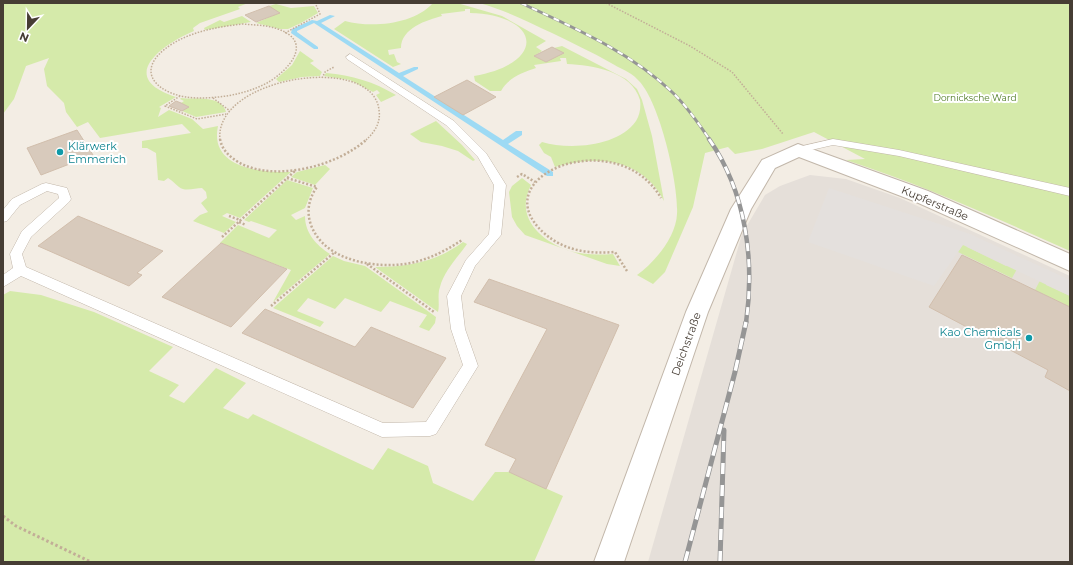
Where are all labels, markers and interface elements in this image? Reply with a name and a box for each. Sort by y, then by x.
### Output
north arrow [8,8,48,48]
text: N [18,29,31,45]
park label: Dornicksche Ward [933,92,1017,103]
place label: Klärwerk Emmerich [68,139,126,166]
marker: Klärwerk Emmerich [55,147,65,157]
street label: Kupferstraße [899,183,971,224]
street label: Deichstraße [668,310,704,378]
place label: Kao Chemicals GmbH [940,325,1022,352]
marker: Kao Chemicals GmbH [1024,333,1034,343]

